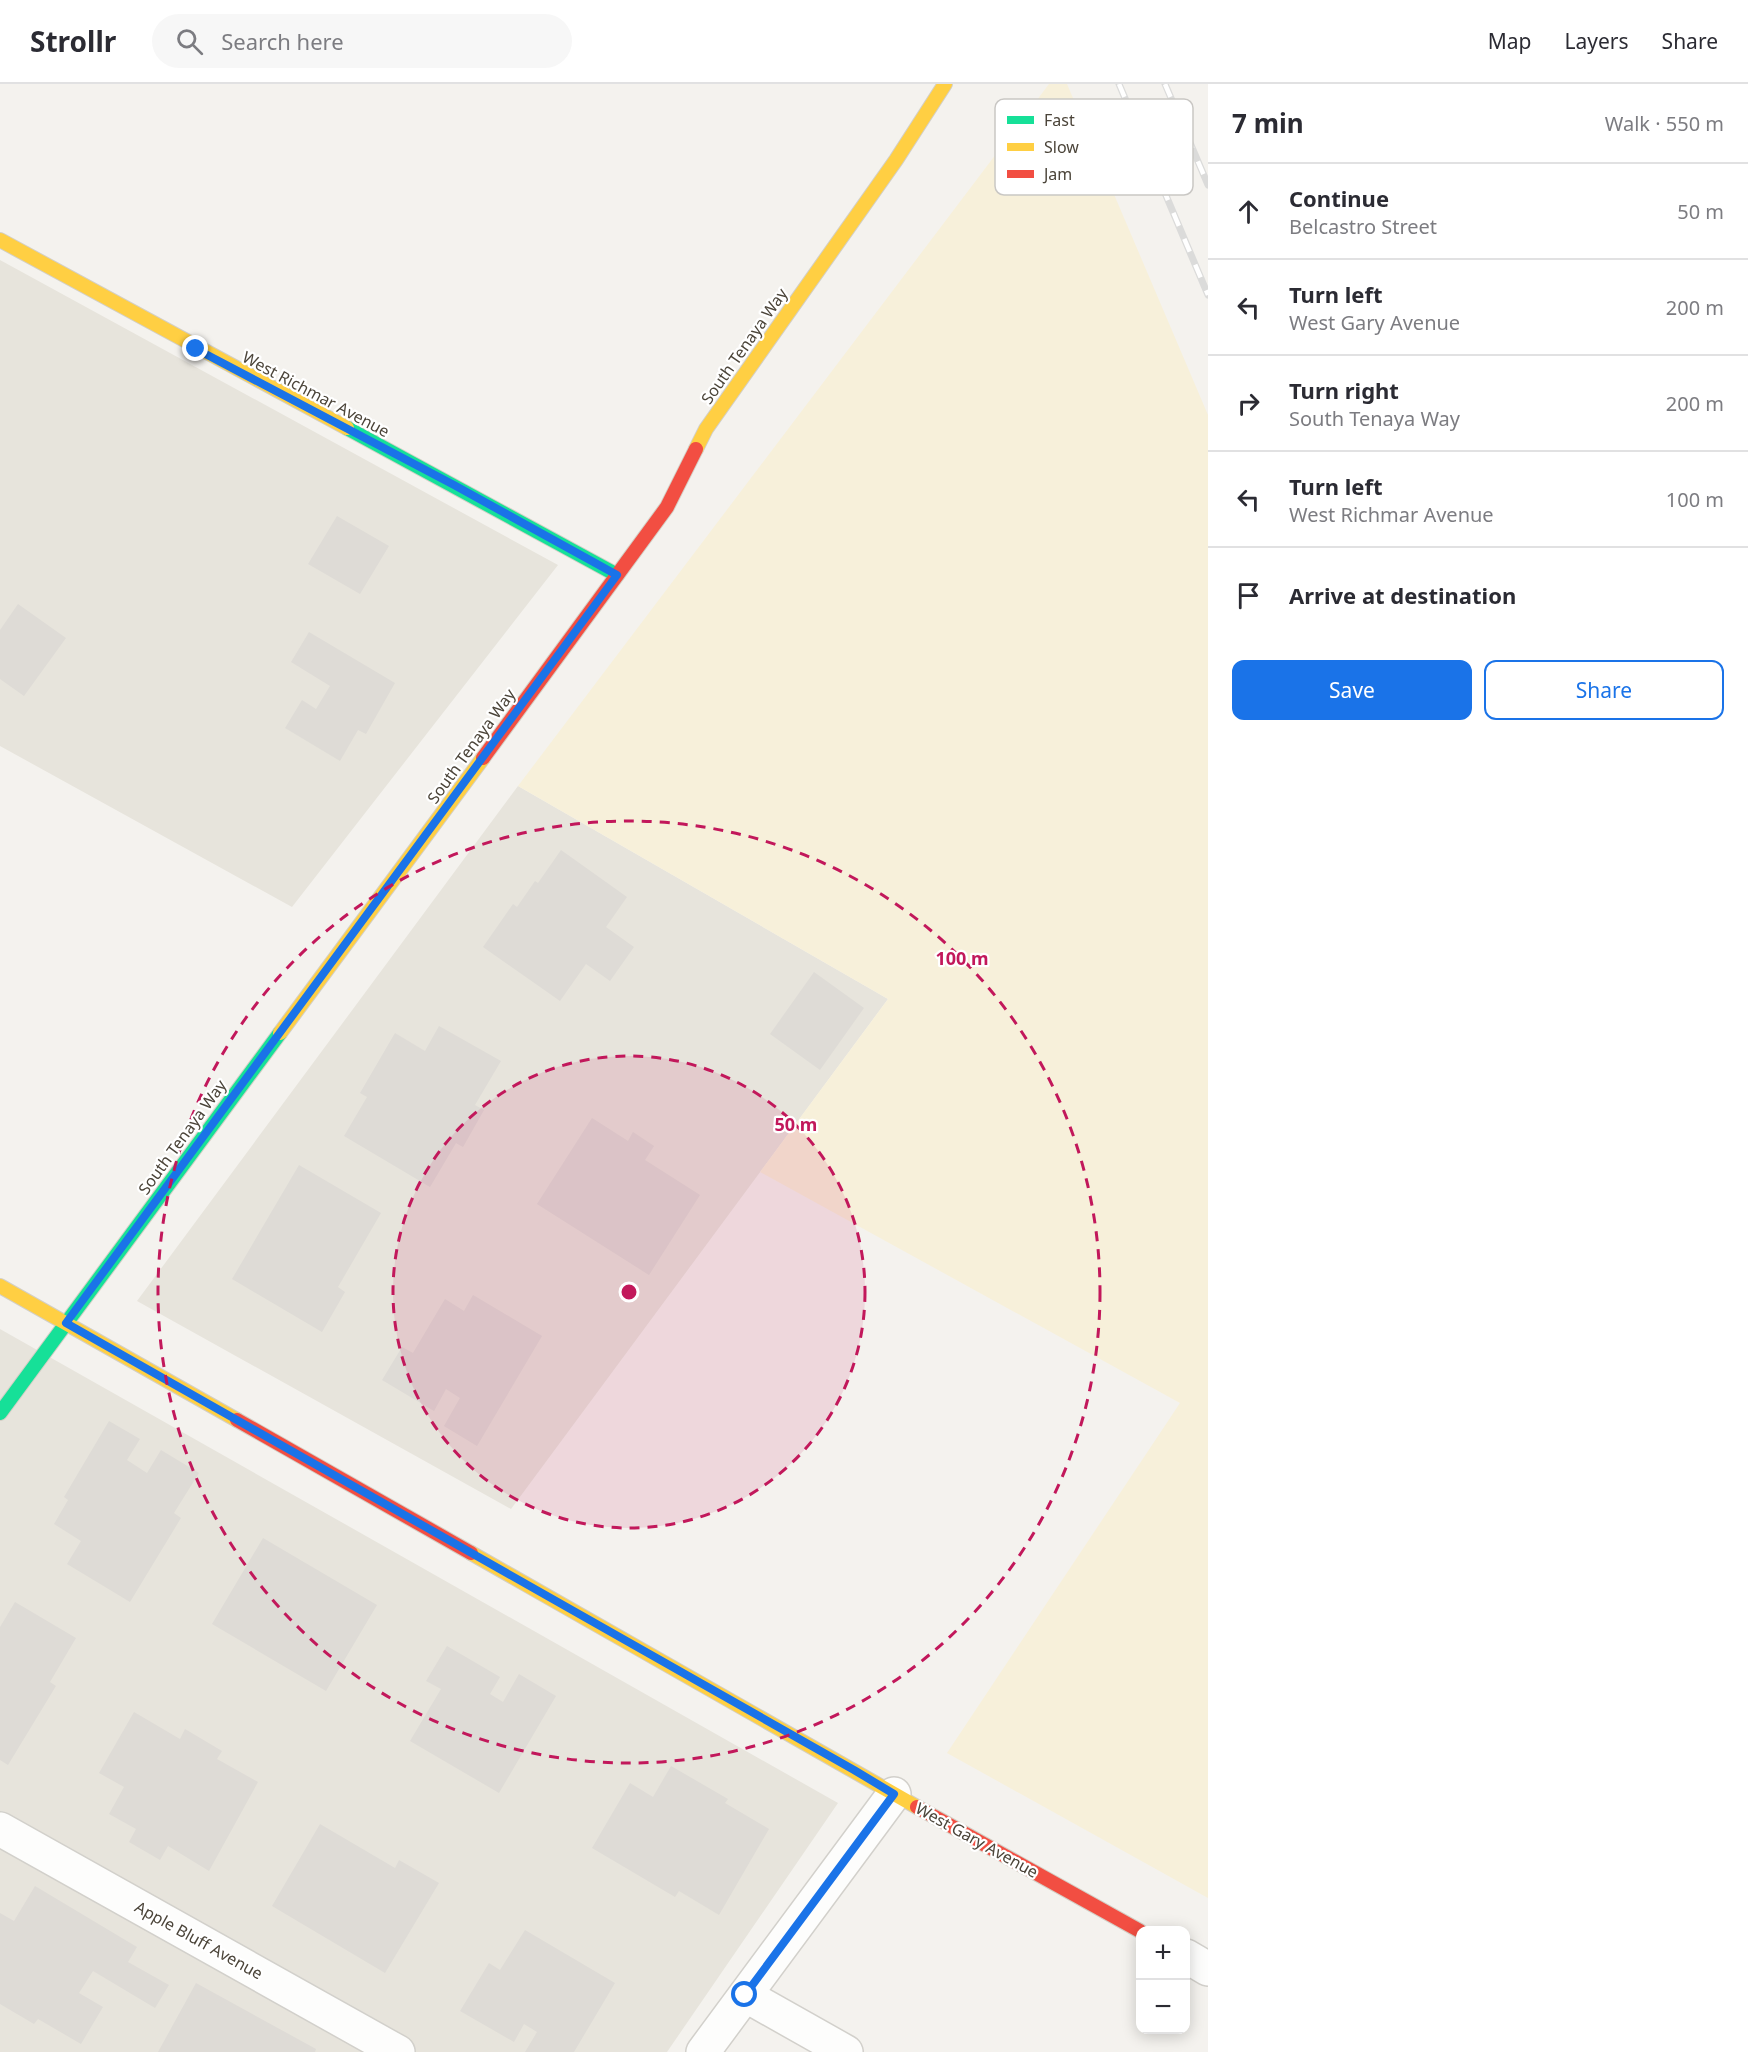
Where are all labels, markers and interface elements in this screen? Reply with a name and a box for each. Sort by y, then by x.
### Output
search box [152,14,572,68]
text: Strollr [30,22,116,60]
icon: search [173,25,206,58]
text: Search here [221,26,344,56]
text: Map [1488,27,1532,55]
text: Layers [1565,27,1629,55]
text: Share [1662,27,1718,55]
legend [995,99,1193,195]
text: 7 min [1232,105,1304,141]
text: Fast [1044,109,1075,131]
text: Walk · 550 m [1605,110,1724,137]
text: Slow [1044,136,1079,158]
text: Jam [1042,163,1072,185]
text: Continue [1289,183,1389,213]
icon: ahead [1232,195,1265,228]
text: 50 m [1677,198,1724,225]
text: Belcastro Street [1289,213,1437,240]
text: Turn left [1289,279,1383,309]
street label: South Tenaya Way [696,283,793,408]
icon: left [1232,291,1265,324]
text: 200 m [1666,294,1724,321]
text: West Gary Avenue [1289,309,1460,336]
route end [182,335,208,361]
street label: West Richmar Avenue [239,346,393,442]
text: Turn right [1289,375,1399,405]
icon: right [1232,387,1265,420]
text: 200 m [1666,390,1724,417]
text: South Tenaya Way [1289,405,1460,432]
text: Turn left [1289,471,1383,501]
icon: left [1232,483,1265,516]
text: 100 m [1666,486,1724,513]
text: West Richmar Avenue [1289,501,1494,528]
icon: arrive [1232,579,1265,612]
text: Arrive at destination [1289,580,1516,610]
button: Save [1232,660,1472,720]
button: Share [1484,660,1724,720]
street label: South Tenaya Way [422,684,521,808]
text: 100 m [935,946,989,970]
street label: South Tenaya Way [133,1075,232,1199]
text: 50 m [775,1112,817,1136]
centre of rings [619,1282,639,1302]
street label: West Gary Avenue [912,1797,1042,1883]
street label: Apple Bluff Avenue [131,1896,267,1984]
map controls [1136,1926,1190,2034]
button: + [1136,1926,1190,1980]
button: − [1136,1980,1190,2034]
route start [731,1981,757,2007]

